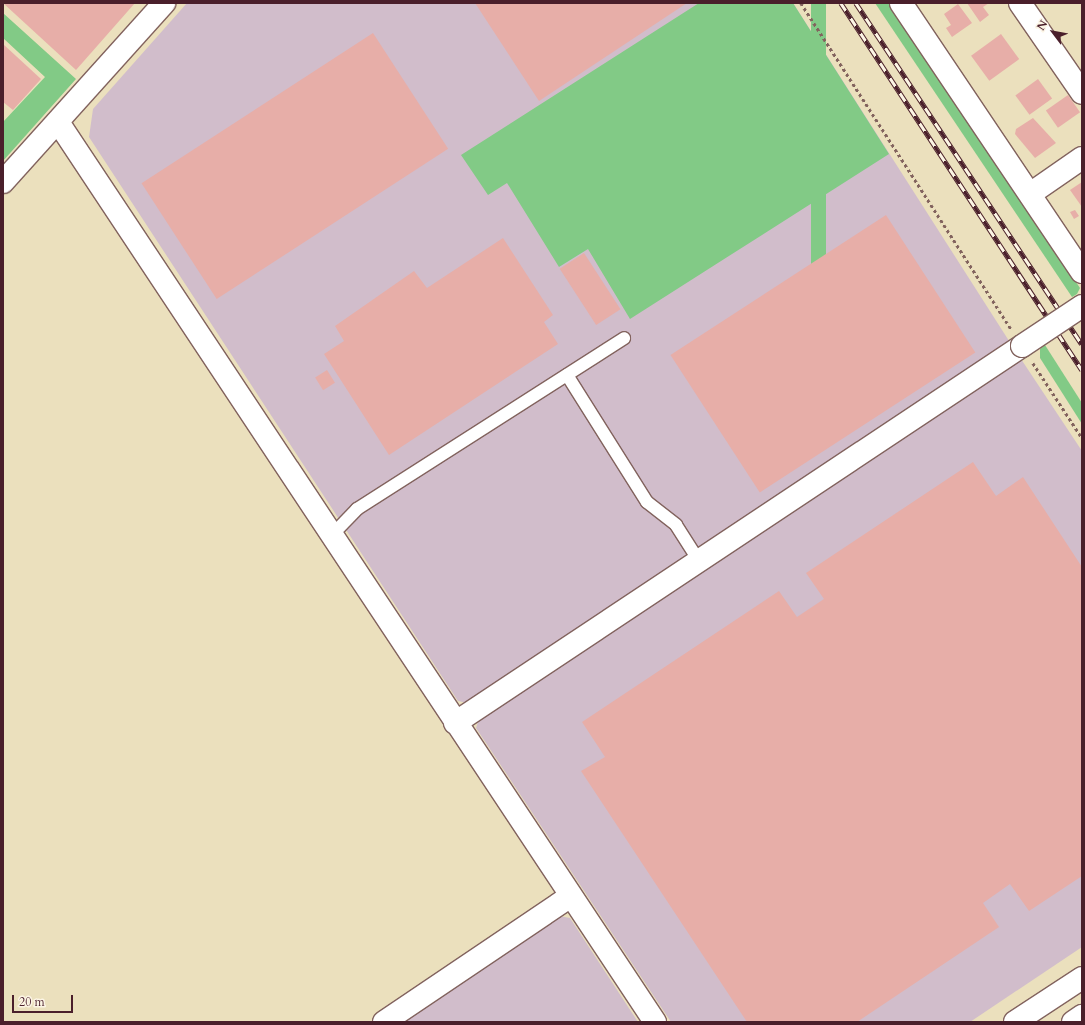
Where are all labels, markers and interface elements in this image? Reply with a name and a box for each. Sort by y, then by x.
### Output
north arrow [1033,12,1073,52]
text: N [1034,17,1051,33]
scale bar [14,987,75,1013]
text: 20 m [19,994,45,1010]

